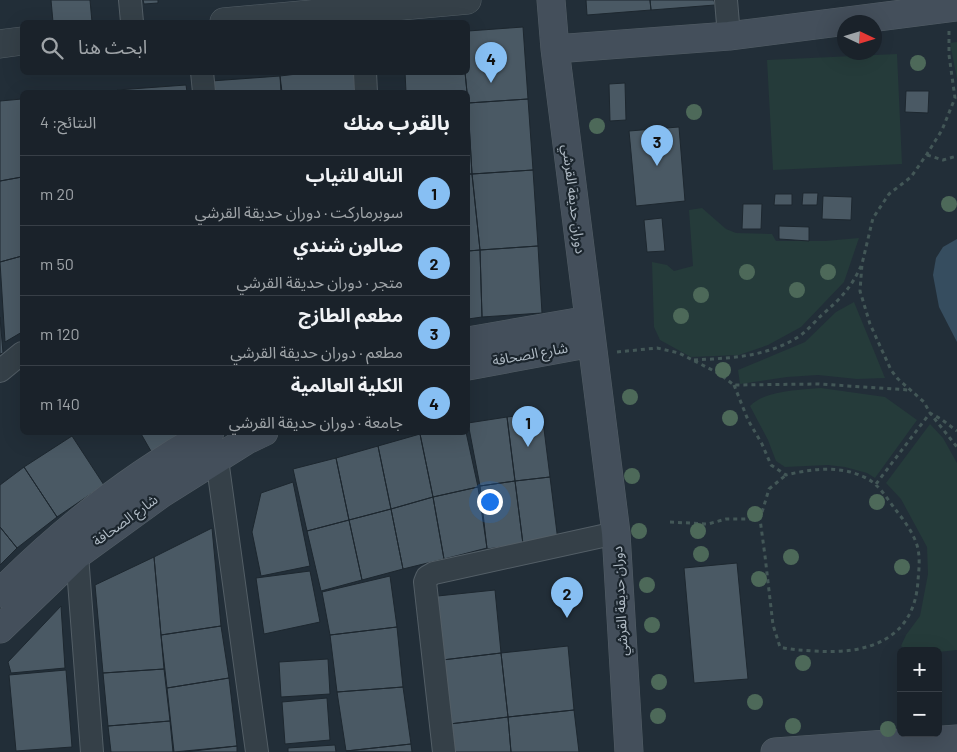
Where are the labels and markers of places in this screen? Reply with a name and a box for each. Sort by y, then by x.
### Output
pin: 4 [475,42,507,83]
pin: 3 [641,125,673,166]
pin: 1 [512,406,544,447]
pin: 2 [551,577,583,618]

